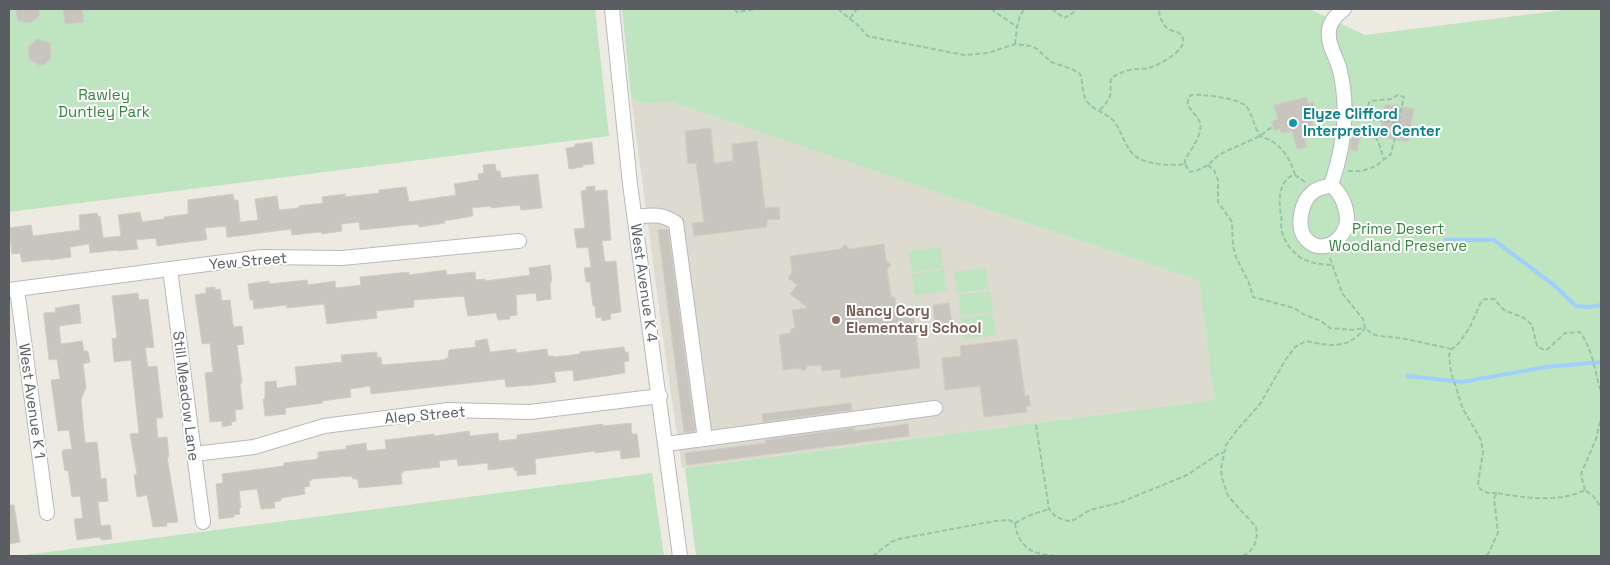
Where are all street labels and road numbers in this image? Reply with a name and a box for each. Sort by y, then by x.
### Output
street label: West Avenue K 4 [627,223,662,343]
street label: Yew Street [208,248,288,273]
street label: Still Meadow Lane [169,330,204,462]
street label: West Avenue K 1 [15,342,50,460]
street label: Alep Street [384,401,466,428]

